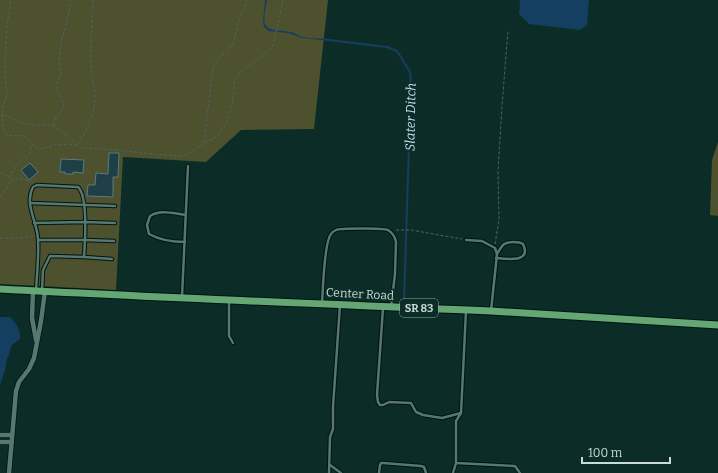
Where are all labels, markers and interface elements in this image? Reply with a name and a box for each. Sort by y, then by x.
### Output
water label: Slater Ditch [402,83,419,151]
street label: Center Road [326,285,394,303]
road number: SR 83 [400,299,438,317]
scale bar [582,439,670,465]
text: 100 m [588,446,623,460]

